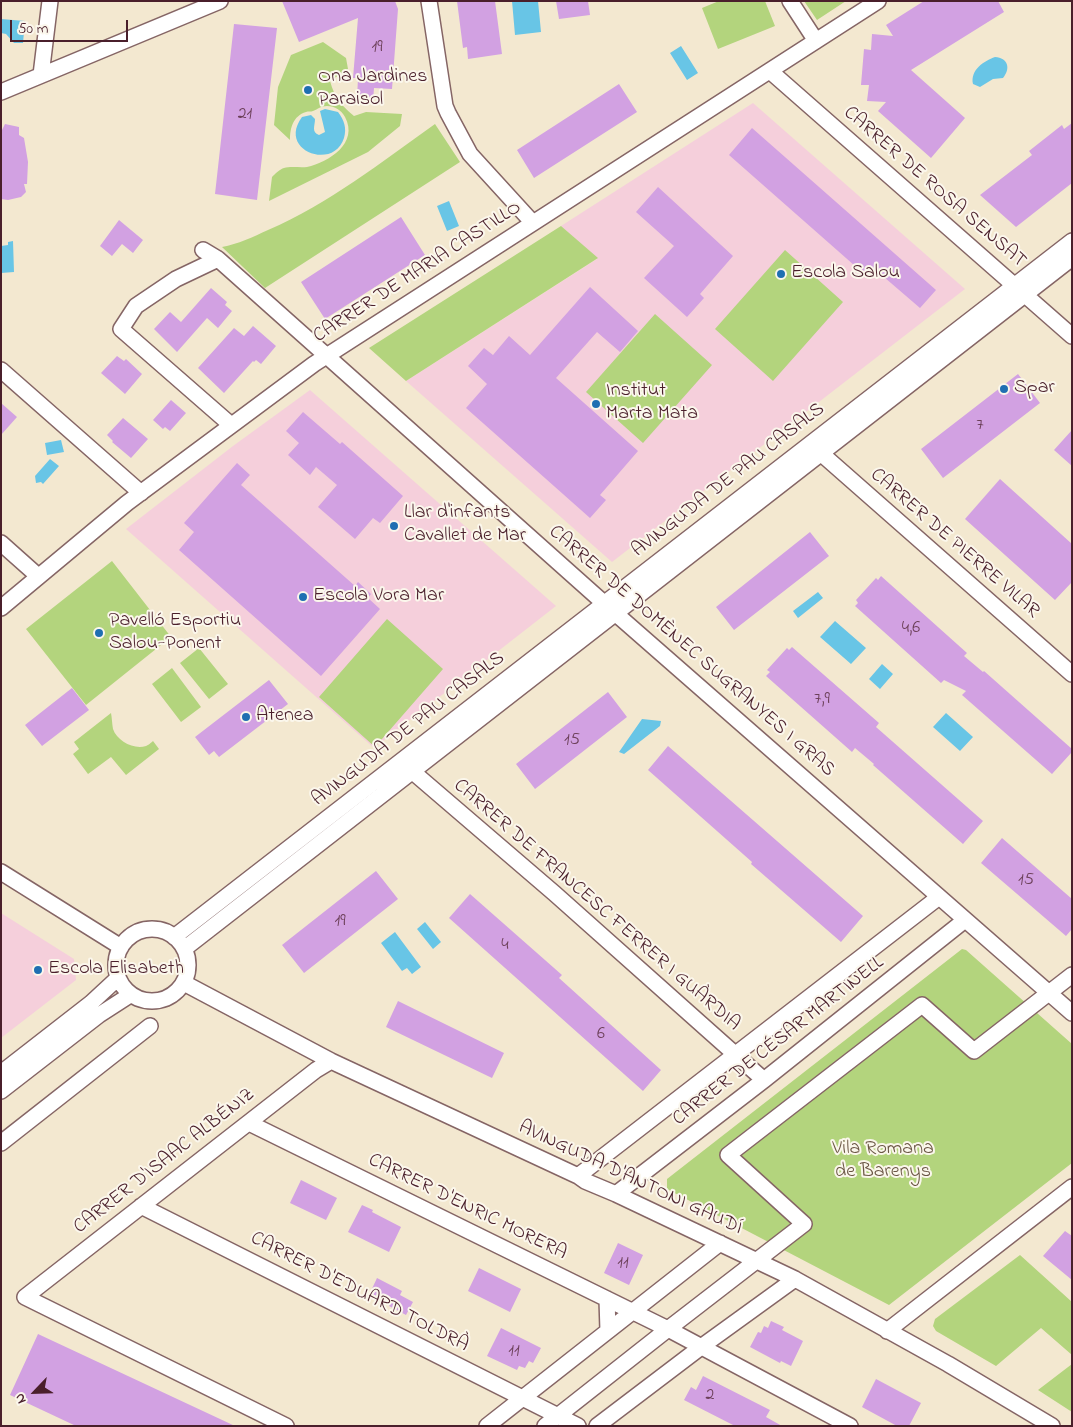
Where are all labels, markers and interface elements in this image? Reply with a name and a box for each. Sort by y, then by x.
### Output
scale bar [12,10,130,42]
text: 50 m [18,18,48,40]
house number: 19 [371,37,383,59]
place label: Ona Jardines Paraisol [318,66,427,113]
marker: Ona Jardines Paraisol [302,84,314,96]
street label: CARRER DE ROSA SENSAT [837,102,1031,274]
house number: 21 [238,104,252,126]
street label: CARRER DE MARIA CASTILLO [309,197,527,349]
place label: Escola Salou [791,262,900,286]
marker: Escola Salou [775,268,787,280]
place label: Spar [1014,377,1055,401]
place label: Institut Marta Mata [606,380,698,427]
marker: Spar [998,383,1010,395]
marker: Institut Marta Mata [590,398,602,410]
street label: AVINGUDA DE PAU CASALS [628,398,830,564]
house number: 7 [976,415,984,437]
street label: CARRER DE PIERRE VILAR [864,464,1044,624]
place label: Llar d'infants Cavallet de Mar [404,502,526,549]
marker: Llar d'infants Cavallet de Mar [388,520,400,532]
street label: CARRER DE DOMÈNEC SUGRANYES I GRAS [543,521,839,783]
place label: Escola Vora Mar [313,585,444,609]
marker: Escola Vora Mar [297,591,309,603]
place label: Pavelló Esportiu Salou-Ponent [109,610,241,657]
house number: 4,6 [902,618,920,640]
marker: Pavelló Esportiu Salou-Ponent [93,627,105,639]
street label: AVINGUDA DE PAU CASALS [308,647,510,813]
house number: 7,9 [814,689,830,711]
place label: Atenea [256,705,314,729]
marker: Atenea [240,711,252,723]
house number: 15 [564,730,580,752]
street label: CARRER DE FRANCESC FERRER I GUÀRDIA [448,775,744,1037]
house number: 15 [1018,870,1034,892]
house number: 19 [334,911,346,933]
house number: 4 [501,935,509,957]
street label: CARRER DE CÉSAR MARTINELL [668,952,890,1132]
place label: Escola Elisabeth [48,958,184,982]
marker: Escola Elisabeth [32,964,44,976]
house number: 6 [597,1024,605,1046]
street label: CARRER D'ISAAC ALBÉNIZ [70,1084,260,1240]
street label: AVINGUDA D'ANTONI GAUDÍ [514,1116,746,1242]
park label: Vila Romana de Barenys [832,1138,934,1185]
street label: CARRER D'ENRIC MORERA [364,1149,570,1267]
street label: CARRER D'EDUARD TOLDRÀ [246,1227,472,1359]
house number: 11 [617,1253,629,1275]
house number: 11 [508,1341,520,1363]
north arrow [10,1367,60,1417]
house number: 2 [706,1385,714,1407]
text: N [9,1390,32,1407]

